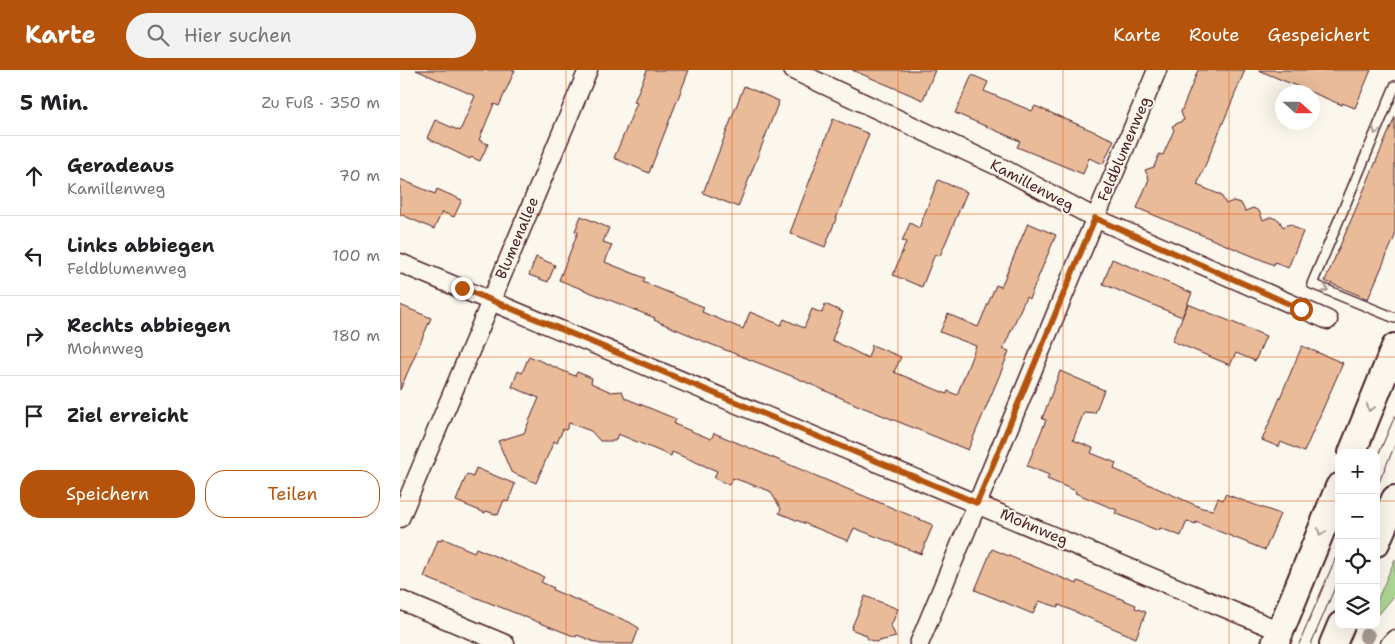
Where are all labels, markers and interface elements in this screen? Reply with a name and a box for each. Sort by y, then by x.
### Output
search box [126,13,476,58]
text: Karte [25,19,96,51]
icon: search [144,21,172,49]
text: Hier suchen [184,23,291,48]
text: Karte [1113,23,1161,47]
text: Route [1189,23,1240,47]
text: Gespeichert [1268,23,1370,47]
north arrow [1275,85,1320,130]
text: 5 Min. [20,89,89,117]
text: Zu Fuß · 350 m [262,92,380,113]
street label: Feldblumenweg [1093,94,1155,204]
one-way arrow [1372,126,1382,135]
text: Geradeaus [67,153,174,178]
street label: Kamillenweg [987,155,1077,215]
icon: ahead [20,162,48,190]
text: 70 m [339,165,380,186]
text: Kamillenweg [67,178,165,199]
street label: Blumenallee [491,194,543,282]
text: Links abbiegen [67,233,214,258]
icon: left [20,242,48,270]
text: 100 m [332,245,380,266]
text: Feldblumenweg [67,258,187,279]
route end [451,277,474,300]
one-way arrow [1320,283,1329,294]
route start [1290,298,1313,321]
text: Rechts abbiegen [67,313,231,338]
icon: right [20,322,48,350]
text: 180 m [332,325,380,346]
text: Mohnweg [67,338,144,359]
icon: arrive [20,402,48,430]
text: Ziel erreicht [67,403,188,428]
one-way arrow [1366,404,1376,412]
map controls [1335,449,1380,629]
button: + [1335,449,1380,494]
button: Speichern [20,470,195,518]
button: Teilen [205,470,380,518]
button: − [1335,494,1380,539]
street label: Mohnweg [997,504,1071,550]
one-way arrow [1316,527,1327,536]
button: locate [1335,539,1380,584]
button: layers [1335,584,1380,629]

